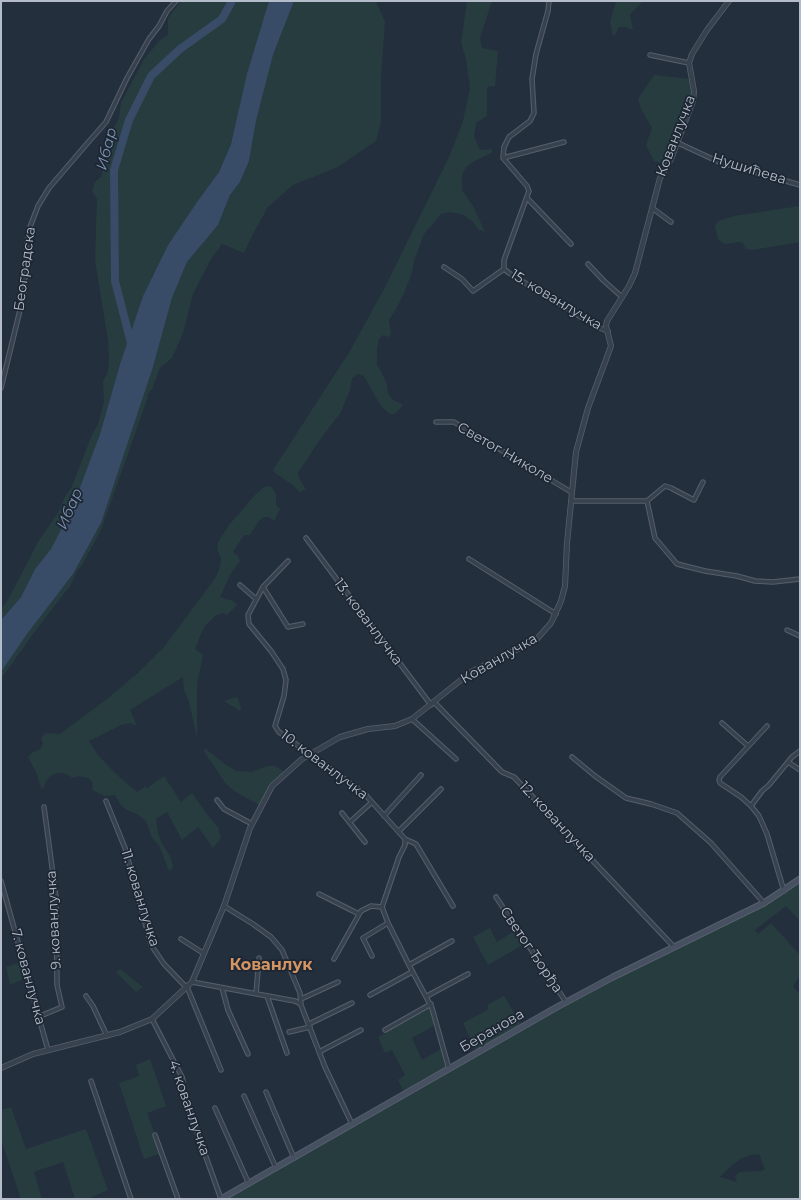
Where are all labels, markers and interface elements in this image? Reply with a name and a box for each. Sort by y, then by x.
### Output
street label: Кованлучка [653,93,699,179]
water label: Ибар [93,126,121,172]
street label: Нушићева [710,150,788,188]
street label: Београдска [11,226,39,312]
street label: 15. кованлучка [507,266,605,334]
street label: Светог Николе [454,419,556,487]
water label: Ибар [53,486,87,532]
street label: 13. кованлучка [330,576,406,668]
street label: Кованлучка [458,630,540,688]
street label: 10. кованлучка [277,727,371,803]
street label: 12. кованлучка [515,778,599,866]
street label: 11. кованлучка [117,847,163,949]
street label: 9. кованлучка [43,870,65,970]
street label: Светог Ђорђа [496,904,566,996]
street label: 7. кованлучка [7,927,49,1027]
district label: Кованлук [229,955,313,975]
street label: Беранова [457,1006,527,1056]
street label: 4. кованлучка [165,1058,213,1158]

